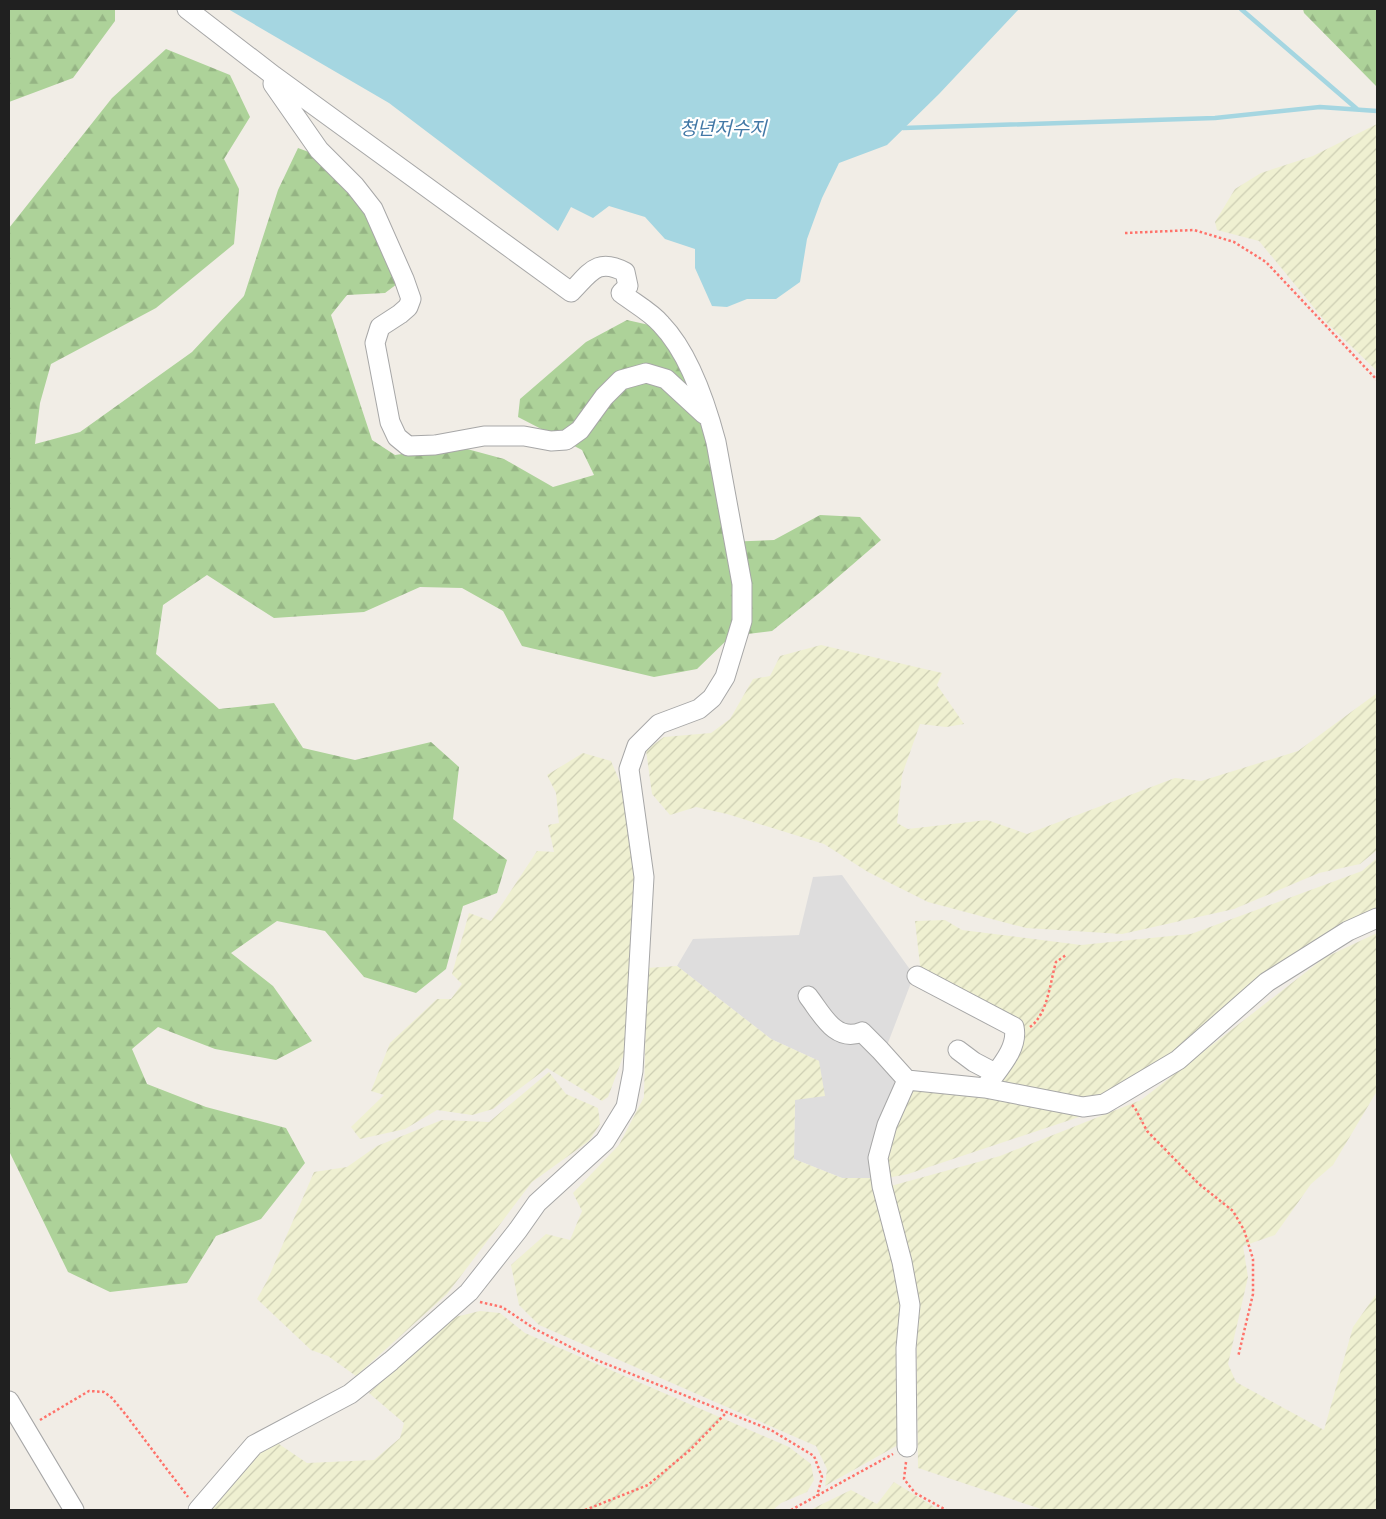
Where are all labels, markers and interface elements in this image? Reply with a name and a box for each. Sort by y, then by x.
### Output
water label: 청년저수지 [679,116,768,140]

